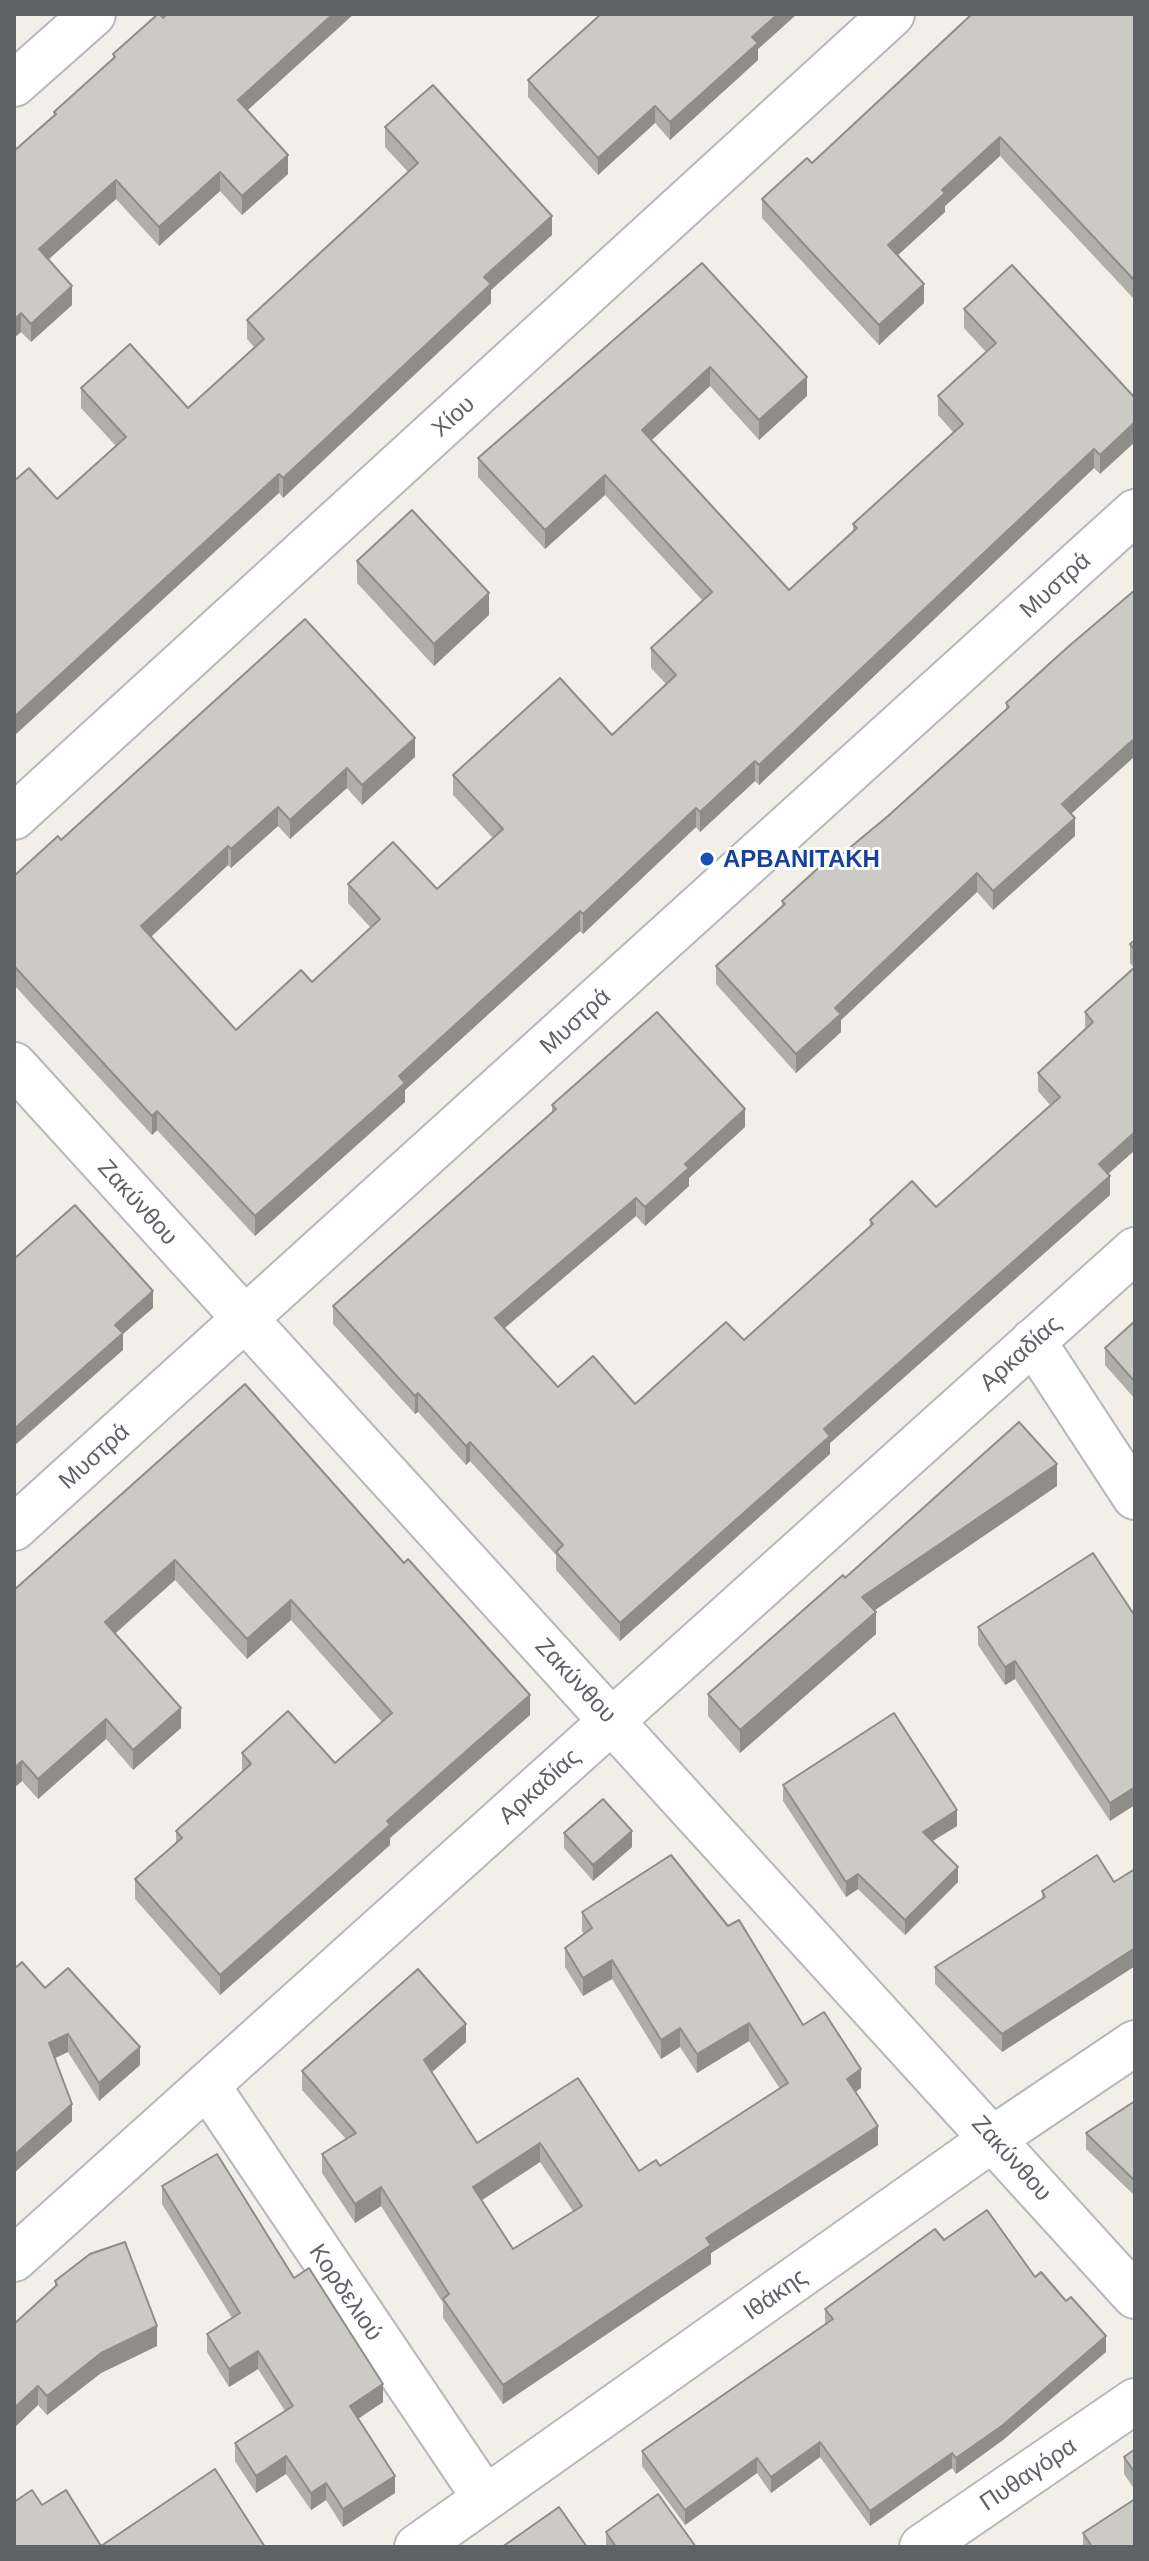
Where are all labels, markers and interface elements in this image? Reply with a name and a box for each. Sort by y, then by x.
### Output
street label: Χίου [426,389,480,443]
street label: Μυστρά [1014,546,1096,624]
place label: ΑΡΒΑΝΙΤΑΚΗ [723,845,880,873]
marker: ΑΡΒΑΝΙΤΑΚΗ [698,850,716,868]
street label: Μυστρά [534,982,616,1060]
street label: Ζακύνθου [92,1153,184,1251]
street label: Αρκαδίας [973,1309,1067,1397]
street label: Μυστρά [53,1417,135,1495]
street label: Ζακύνθου [529,1632,623,1728]
street label: Αρκαδίας [492,1742,586,1830]
street label: Ζακύνθου [966,2109,1058,2207]
street label: Κορδελιού [303,2238,389,2346]
street label: Ιθάκης [738,2262,812,2326]
street label: Πυθαγόρα [974,2431,1082,2517]

